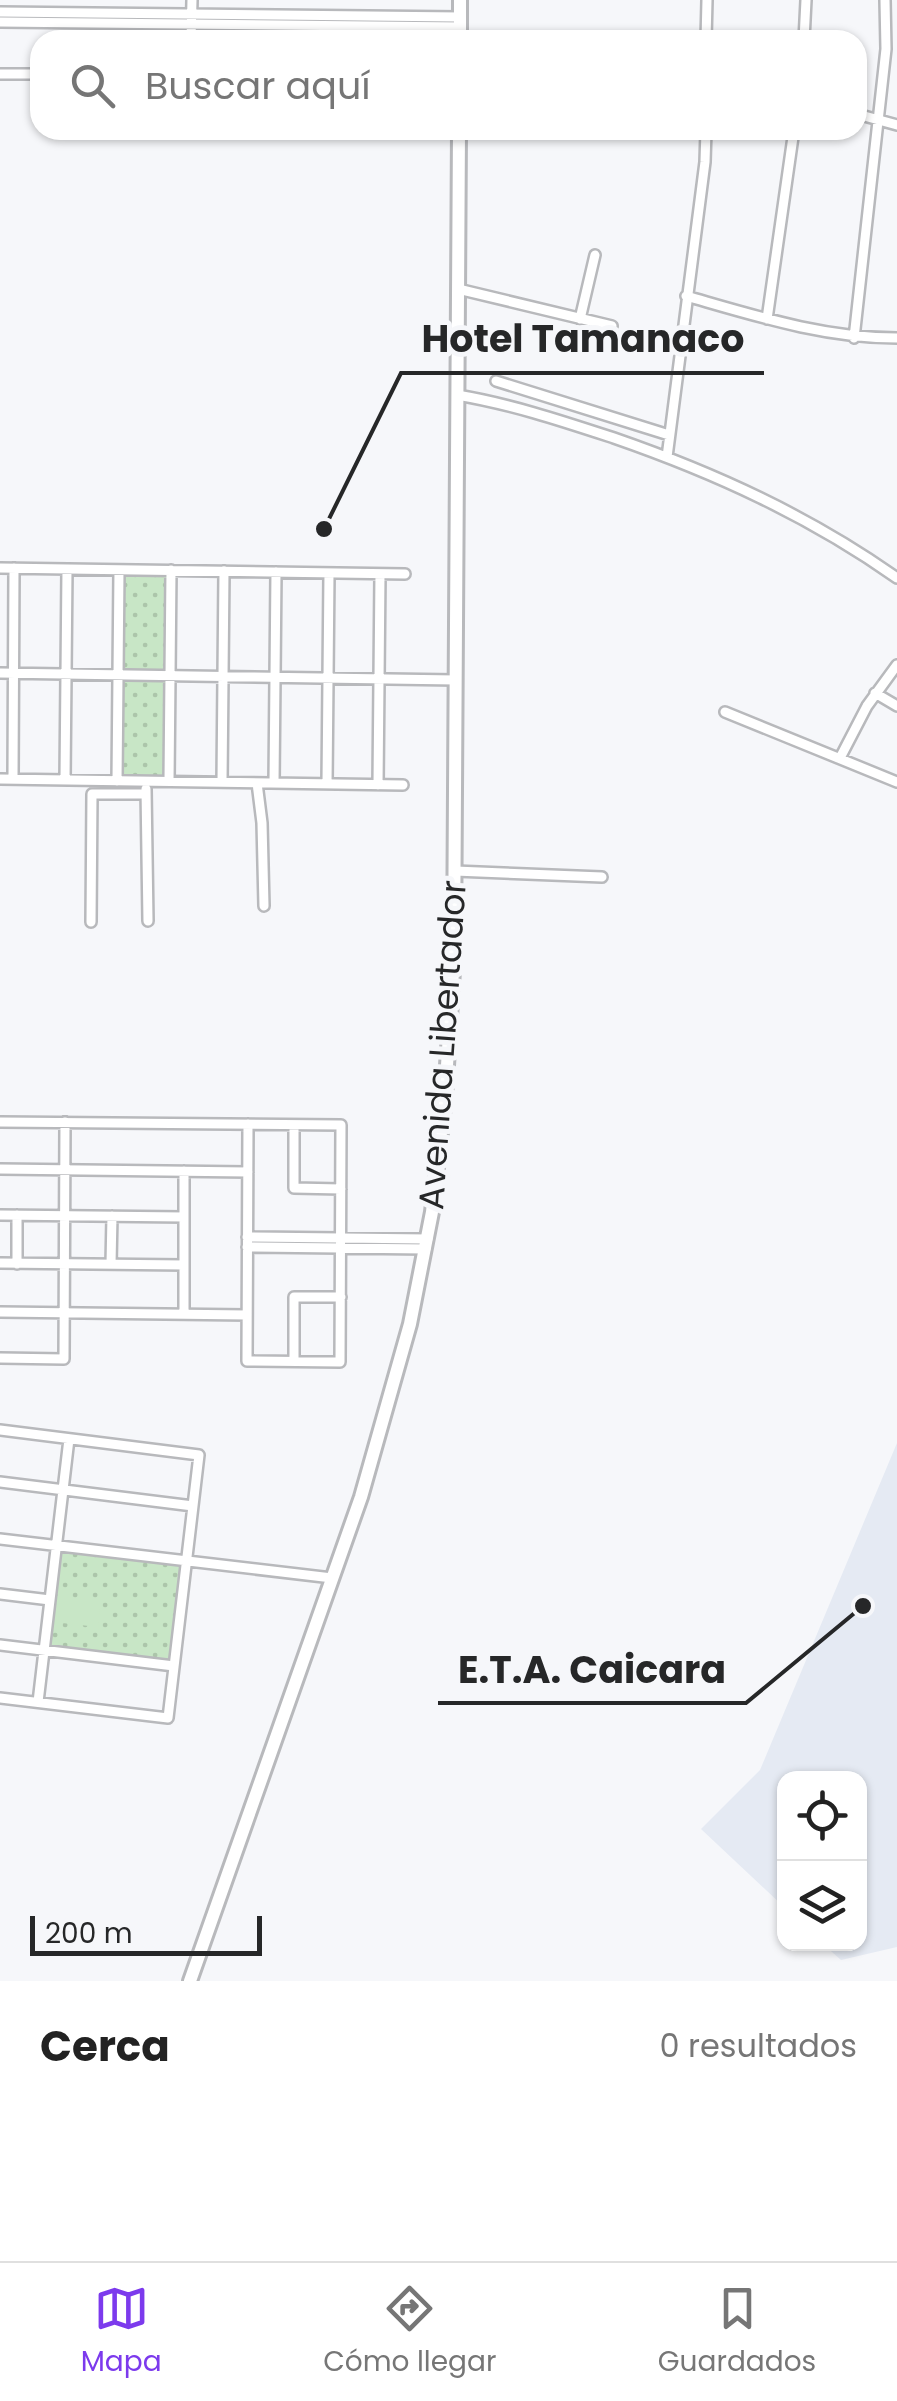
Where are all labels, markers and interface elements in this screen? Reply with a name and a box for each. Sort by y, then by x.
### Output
search box [30,30,867,140]
icon: search [65,58,120,113]
text: Buscar aquí [145,59,371,112]
callout: Hotel Tamanaco [401,305,764,373]
text: Hotel Tamanaco [421,312,745,365]
street label: Avenida Libertador [406,879,478,1211]
callout: E.T.A. Caicara [438,1635,746,1703]
text: E.T.A. Caicara [458,1643,726,1696]
map controls [777,1771,867,1951]
button: locate [777,1771,867,1861]
button: layers [777,1861,867,1951]
scale bar [30,1911,262,1956]
text: 200 m [45,1914,133,1953]
text: Cerca [40,2017,170,2076]
text: 0 resultados [659,2023,857,2068]
tab: Mapa [81,2281,162,2383]
tab: Cómo llegar [323,2281,496,2383]
tab: Guardados [658,2281,816,2383]

